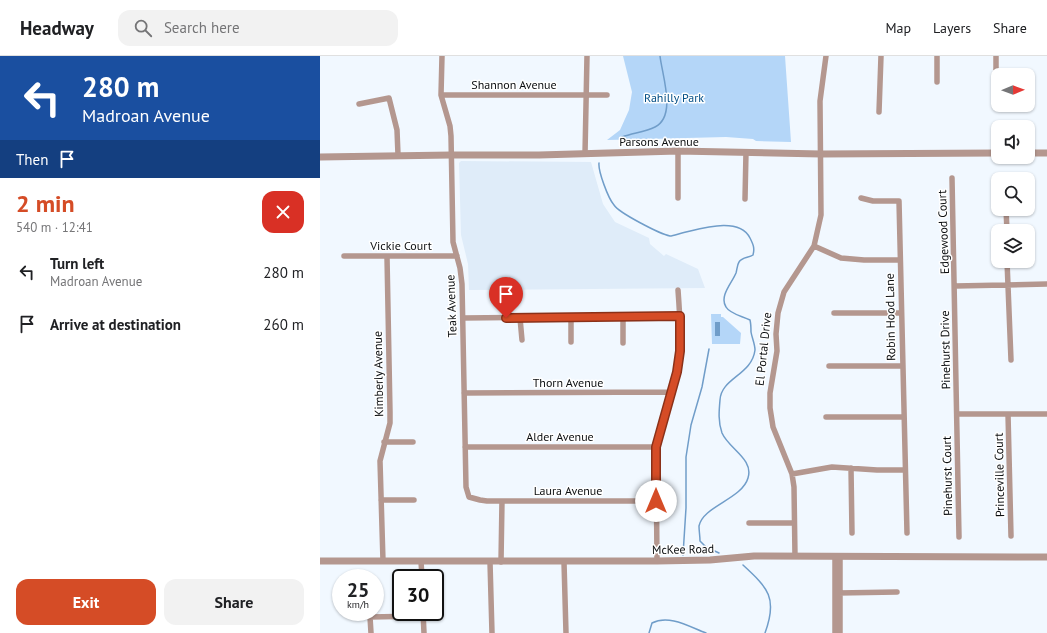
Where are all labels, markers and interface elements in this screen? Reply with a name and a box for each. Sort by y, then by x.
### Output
search box [118,10,398,46]
text: Headway [20,16,94,40]
icon: search [132,17,154,39]
text: Search here [164,18,240,37]
text: Map [885,19,911,37]
text: Layers [933,19,971,37]
text: Share [993,19,1027,37]
text: 280 m [82,68,159,105]
north arrow [991,68,1035,112]
map controls [991,68,1035,268]
icon: left [16,72,68,124]
street label: Shannon Avenue [471,77,557,92]
park label: Rahilly Park [644,90,704,105]
text: Madroan Avenue [82,104,210,127]
button: sound [991,120,1035,164]
street label: Parsons Avenue [619,134,699,149]
icon: arrive [56,148,78,170]
text: Then [16,150,48,169]
button: search [991,172,1035,216]
text: 2 min [16,188,75,219]
street label: Edgewood Court [934,190,952,274]
button: close [262,191,304,233]
text: 540 m · 12:41 [16,219,93,236]
button: layers [991,224,1035,268]
street label: Vickie Court [369,238,432,253]
text: Turn left [50,254,104,273]
icon: left [16,261,38,283]
text: 280 m [263,263,304,282]
text: Madroan Avenue [50,273,142,290]
street label: Robin Hood Lane [882,273,898,361]
street label: Teak Avenue [442,274,460,338]
pin [489,277,523,318]
icon: arrive [495,283,517,305]
street label: Pinehurst Drive [937,310,953,390]
street label: El Portal Drive [752,311,774,387]
icon: arrive [16,313,38,335]
text: Arrive at destination [50,315,181,334]
text: 260 m [263,315,304,334]
street label: Kimberly Avenue [370,331,386,417]
street label: Thorn Avenue [533,375,603,390]
street label: Alder Avenue [526,429,594,444]
street label: Princeville Court [991,433,1007,517]
street label: Pinehurst Court [939,436,955,516]
position arrow [635,480,677,522]
street label: Laura Avenue [534,483,602,498]
street label: McKee Road [652,541,714,557]
speed limit sign: 30 [392,569,444,621]
text: 25 [347,577,369,603]
button: Exit [16,579,156,625]
button: Share [164,579,304,625]
text: km/h [347,598,369,611]

